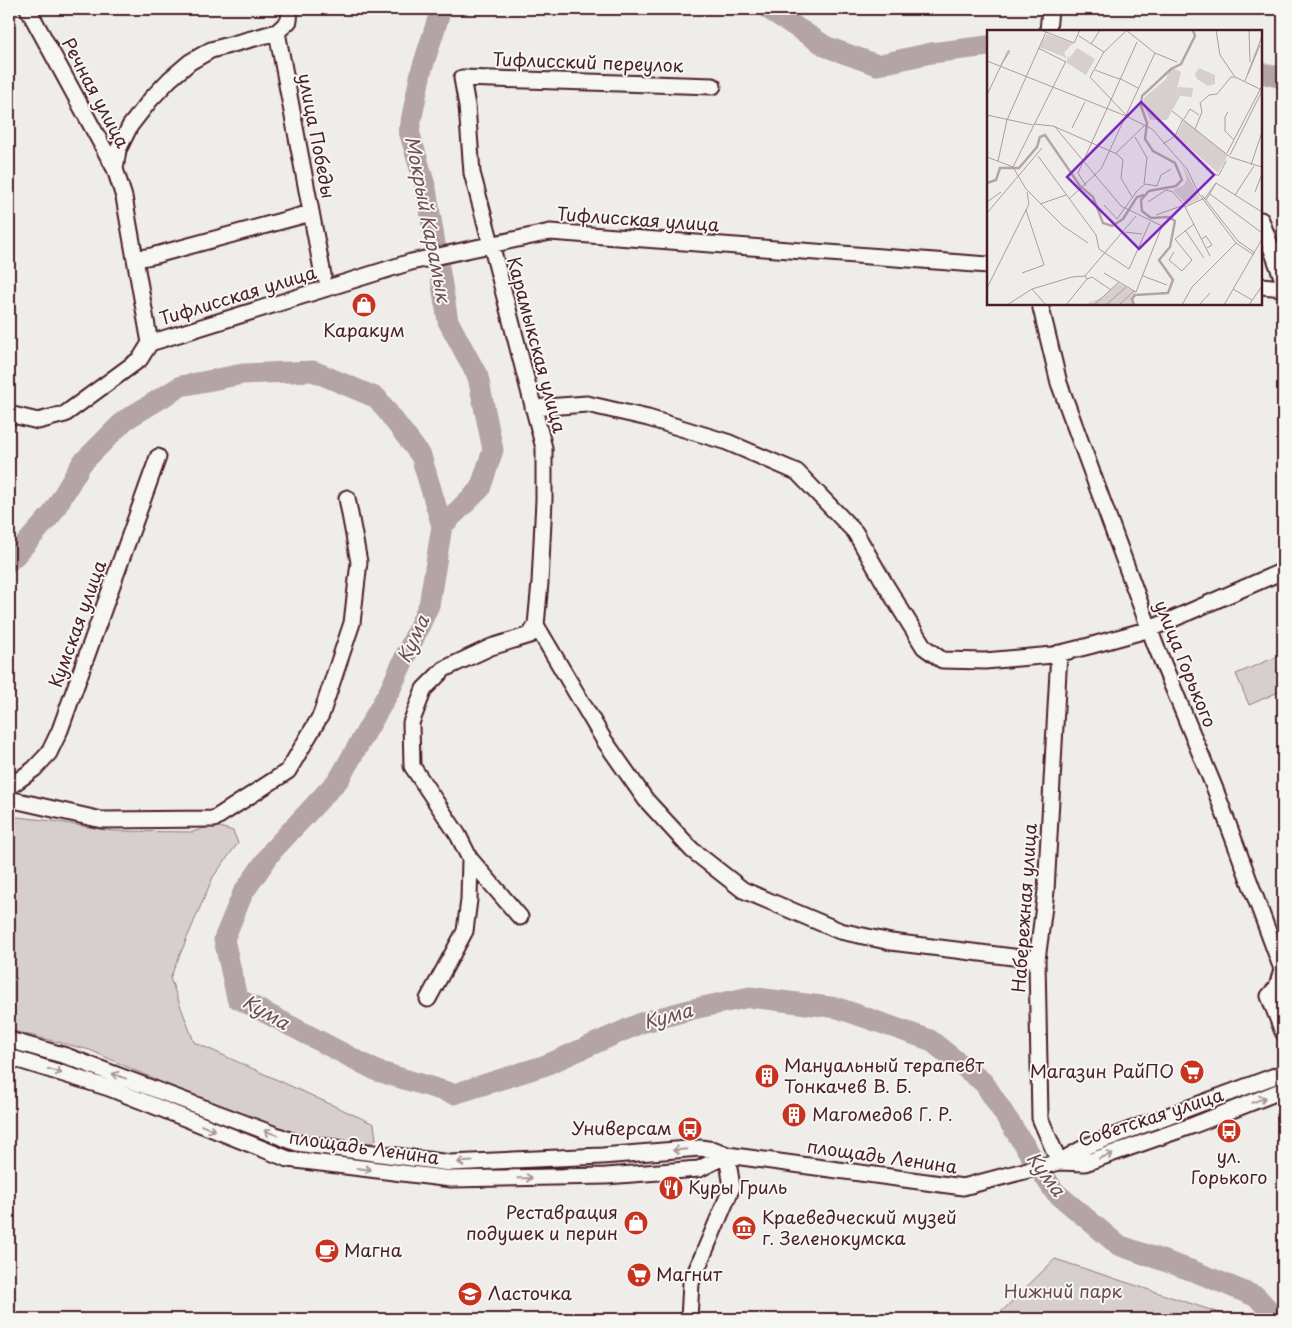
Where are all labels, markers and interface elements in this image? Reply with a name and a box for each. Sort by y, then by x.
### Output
inset map [987,30,1262,305]
street label: Речная улица [56,32,137,153]
street label: Тифлисский переулок [492,45,684,78]
street label: улица Победы [292,71,343,201]
water label: Мокрый Карамык [399,133,459,306]
street label: Тифлисская улица [556,199,721,238]
street label: Карамыкская улица [501,253,574,436]
street label: Тифлисская улица [156,258,320,331]
shop icon: Каракум [351,292,377,318]
place label: Каракум [323,316,405,343]
street label: Кумская улица [41,555,112,691]
street label: улица Горького [1148,596,1224,731]
water label: Кума [389,609,436,667]
street label: Набережная улица [1004,822,1043,993]
water label: Кума [238,987,296,1036]
water label: Кума [640,995,697,1035]
place label: Мануальный терапевт Тонкачев В. Б. [784,1051,984,1099]
place label: Магазин РайПО [1030,1057,1174,1084]
supermarket icon: Магазин РайПО [1179,1059,1205,1085]
building icon: Мануальный терапевт Тонкачев В. Б. [754,1063,780,1089]
one-way arrow [47,1067,63,1077]
one-way arrow [111,1071,127,1080]
street label: Советская улица [1075,1080,1227,1153]
one-way arrow [1251,1095,1266,1105]
place label: Магомедов Г. Р. [812,1100,953,1127]
building icon: Магомедов Г. Р. [781,1102,807,1128]
place label: Универсам [572,1114,672,1141]
bus stop icon: Универсам [677,1116,703,1142]
bus stop icon: ул. Горького [1216,1118,1242,1144]
one-way arrow [200,1123,215,1133]
street label: площадь Ленина [287,1123,442,1171]
one-way arrow [264,1128,279,1137]
street label: площадь Ленина [805,1132,960,1180]
place label: ул. Горького [1191,1142,1267,1190]
one-way arrow [672,1145,688,1155]
water label: Кума [1021,1145,1074,1203]
one-way arrow [1098,1151,1113,1160]
one-way arrow [457,1158,473,1167]
one-way arrow [355,1164,371,1174]
one-way arrow [517,1173,533,1182]
place label: Куры Гриль [688,1173,787,1200]
restaurant icon: Куры Гриль [658,1175,684,1201]
place label: Реставрация подушек и перин [466,1198,618,1246]
place label: Краеведческий музей г. Зеленокумска [762,1203,957,1251]
shop icon: Реставрация подушек и перин [623,1210,649,1236]
museum icon: Краеведческий музей г. Зеленокумска [731,1215,757,1241]
place label: Магна [344,1236,403,1263]
cafe icon: Магна [314,1238,340,1264]
place label: Магнит [656,1260,723,1287]
supermarket icon: Магнит [626,1262,652,1288]
park label: Нижний парк [1004,1277,1123,1304]
place label: Ласточка [488,1279,572,1306]
school or university icon: Ласточка [457,1281,483,1307]

